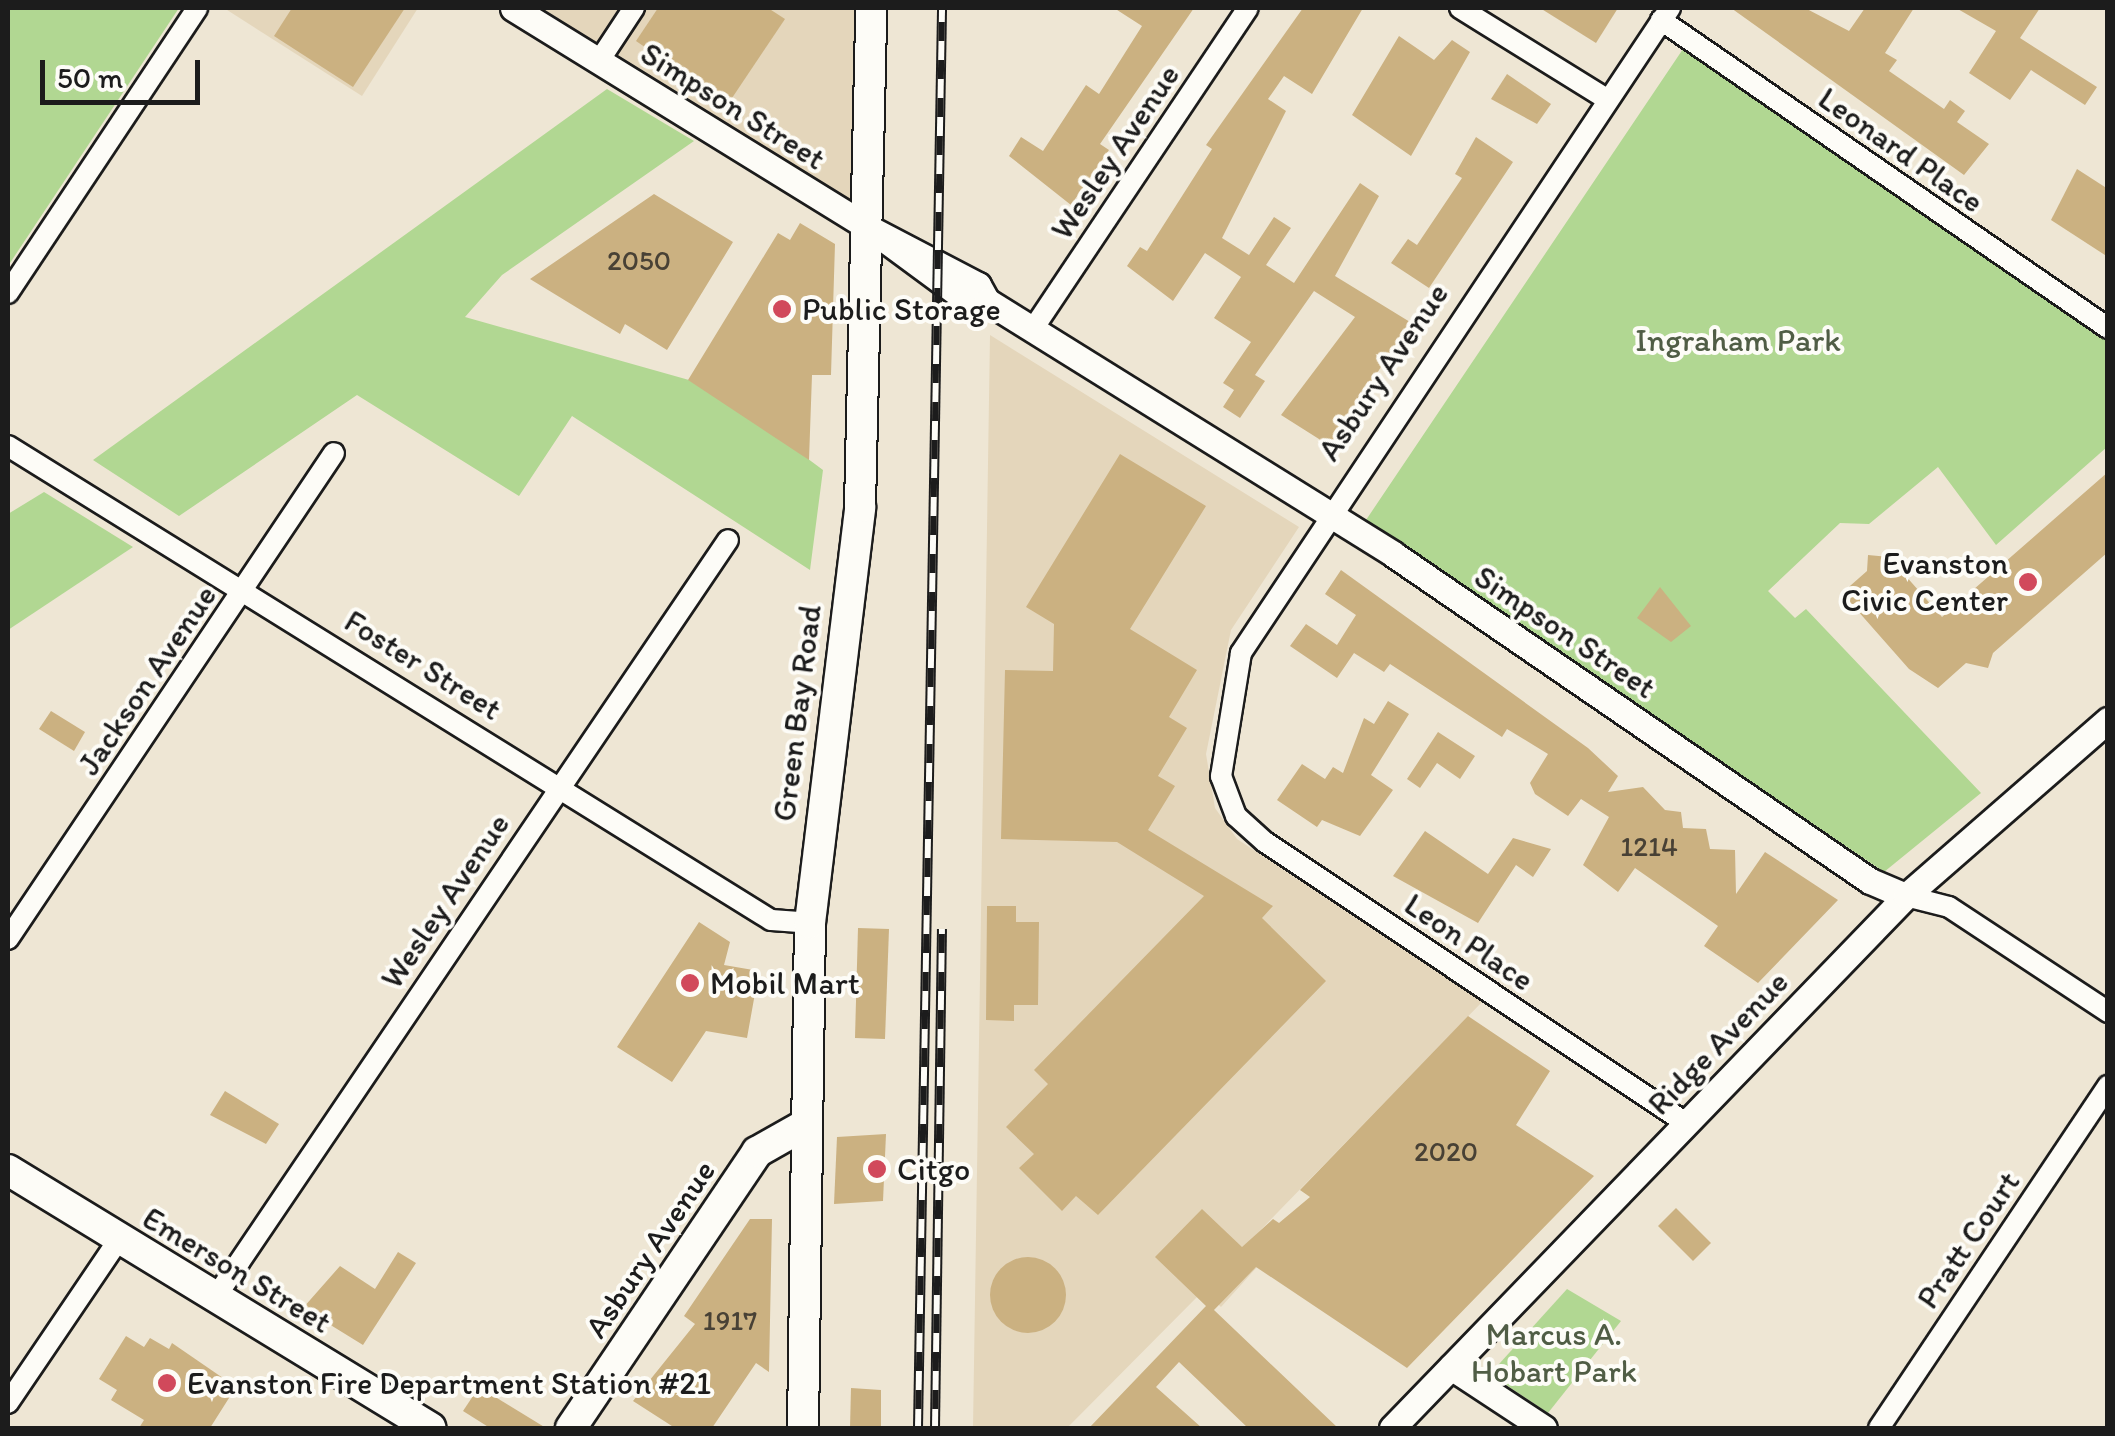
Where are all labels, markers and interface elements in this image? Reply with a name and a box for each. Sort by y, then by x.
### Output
street label: Simpson Street [634,34,832,178]
scale bar [45,40,205,102]
street label: Wesley Avenue [1042,57,1188,247]
text: 50 m [57,59,123,96]
street label: Leonard Place [1811,79,1991,221]
house number: 2050 [607,243,671,277]
street label: Asbury Avenue [1310,277,1456,467]
place label: Public Storage [802,290,1000,328]
marker: Public Storage [771,298,793,320]
park label: Ingraham Park [1636,321,1840,359]
place label: Evanston Civic Center [1841,545,2008,620]
street label: Simpson Street [1467,558,1663,706]
marker: Evanston Civic Center [2017,571,2039,593]
street label: Jackson Avenue [70,579,224,781]
street label: Foster Street [337,602,509,728]
street label: Green Bay Road [765,603,829,823]
street label: Wesley Avenue [372,806,518,996]
house number: 1214 [1620,829,1678,863]
street label: Leon Place [1397,885,1541,999]
place label: Mobil Mart [710,964,859,1002]
street label: Ridge Avenue [1640,964,1796,1122]
marker: Mobil Mart [679,972,701,994]
house number: 2020 [1414,1134,1478,1168]
place label: Citgo [897,1150,970,1188]
street label: Asbury Avenue [577,1154,723,1344]
marker: Citgo [866,1158,888,1180]
street label: Pratt Court [1908,1164,2028,1316]
street label: Emerson Street [136,1199,338,1341]
house number: 1917 [703,1303,757,1337]
park label: Marcus A. Hobart Park [1471,1316,1637,1391]
place label: Evanston Fire Department Station #21 [187,1364,712,1402]
marker: Evanston Fire Department Station #21 [156,1372,178,1394]

